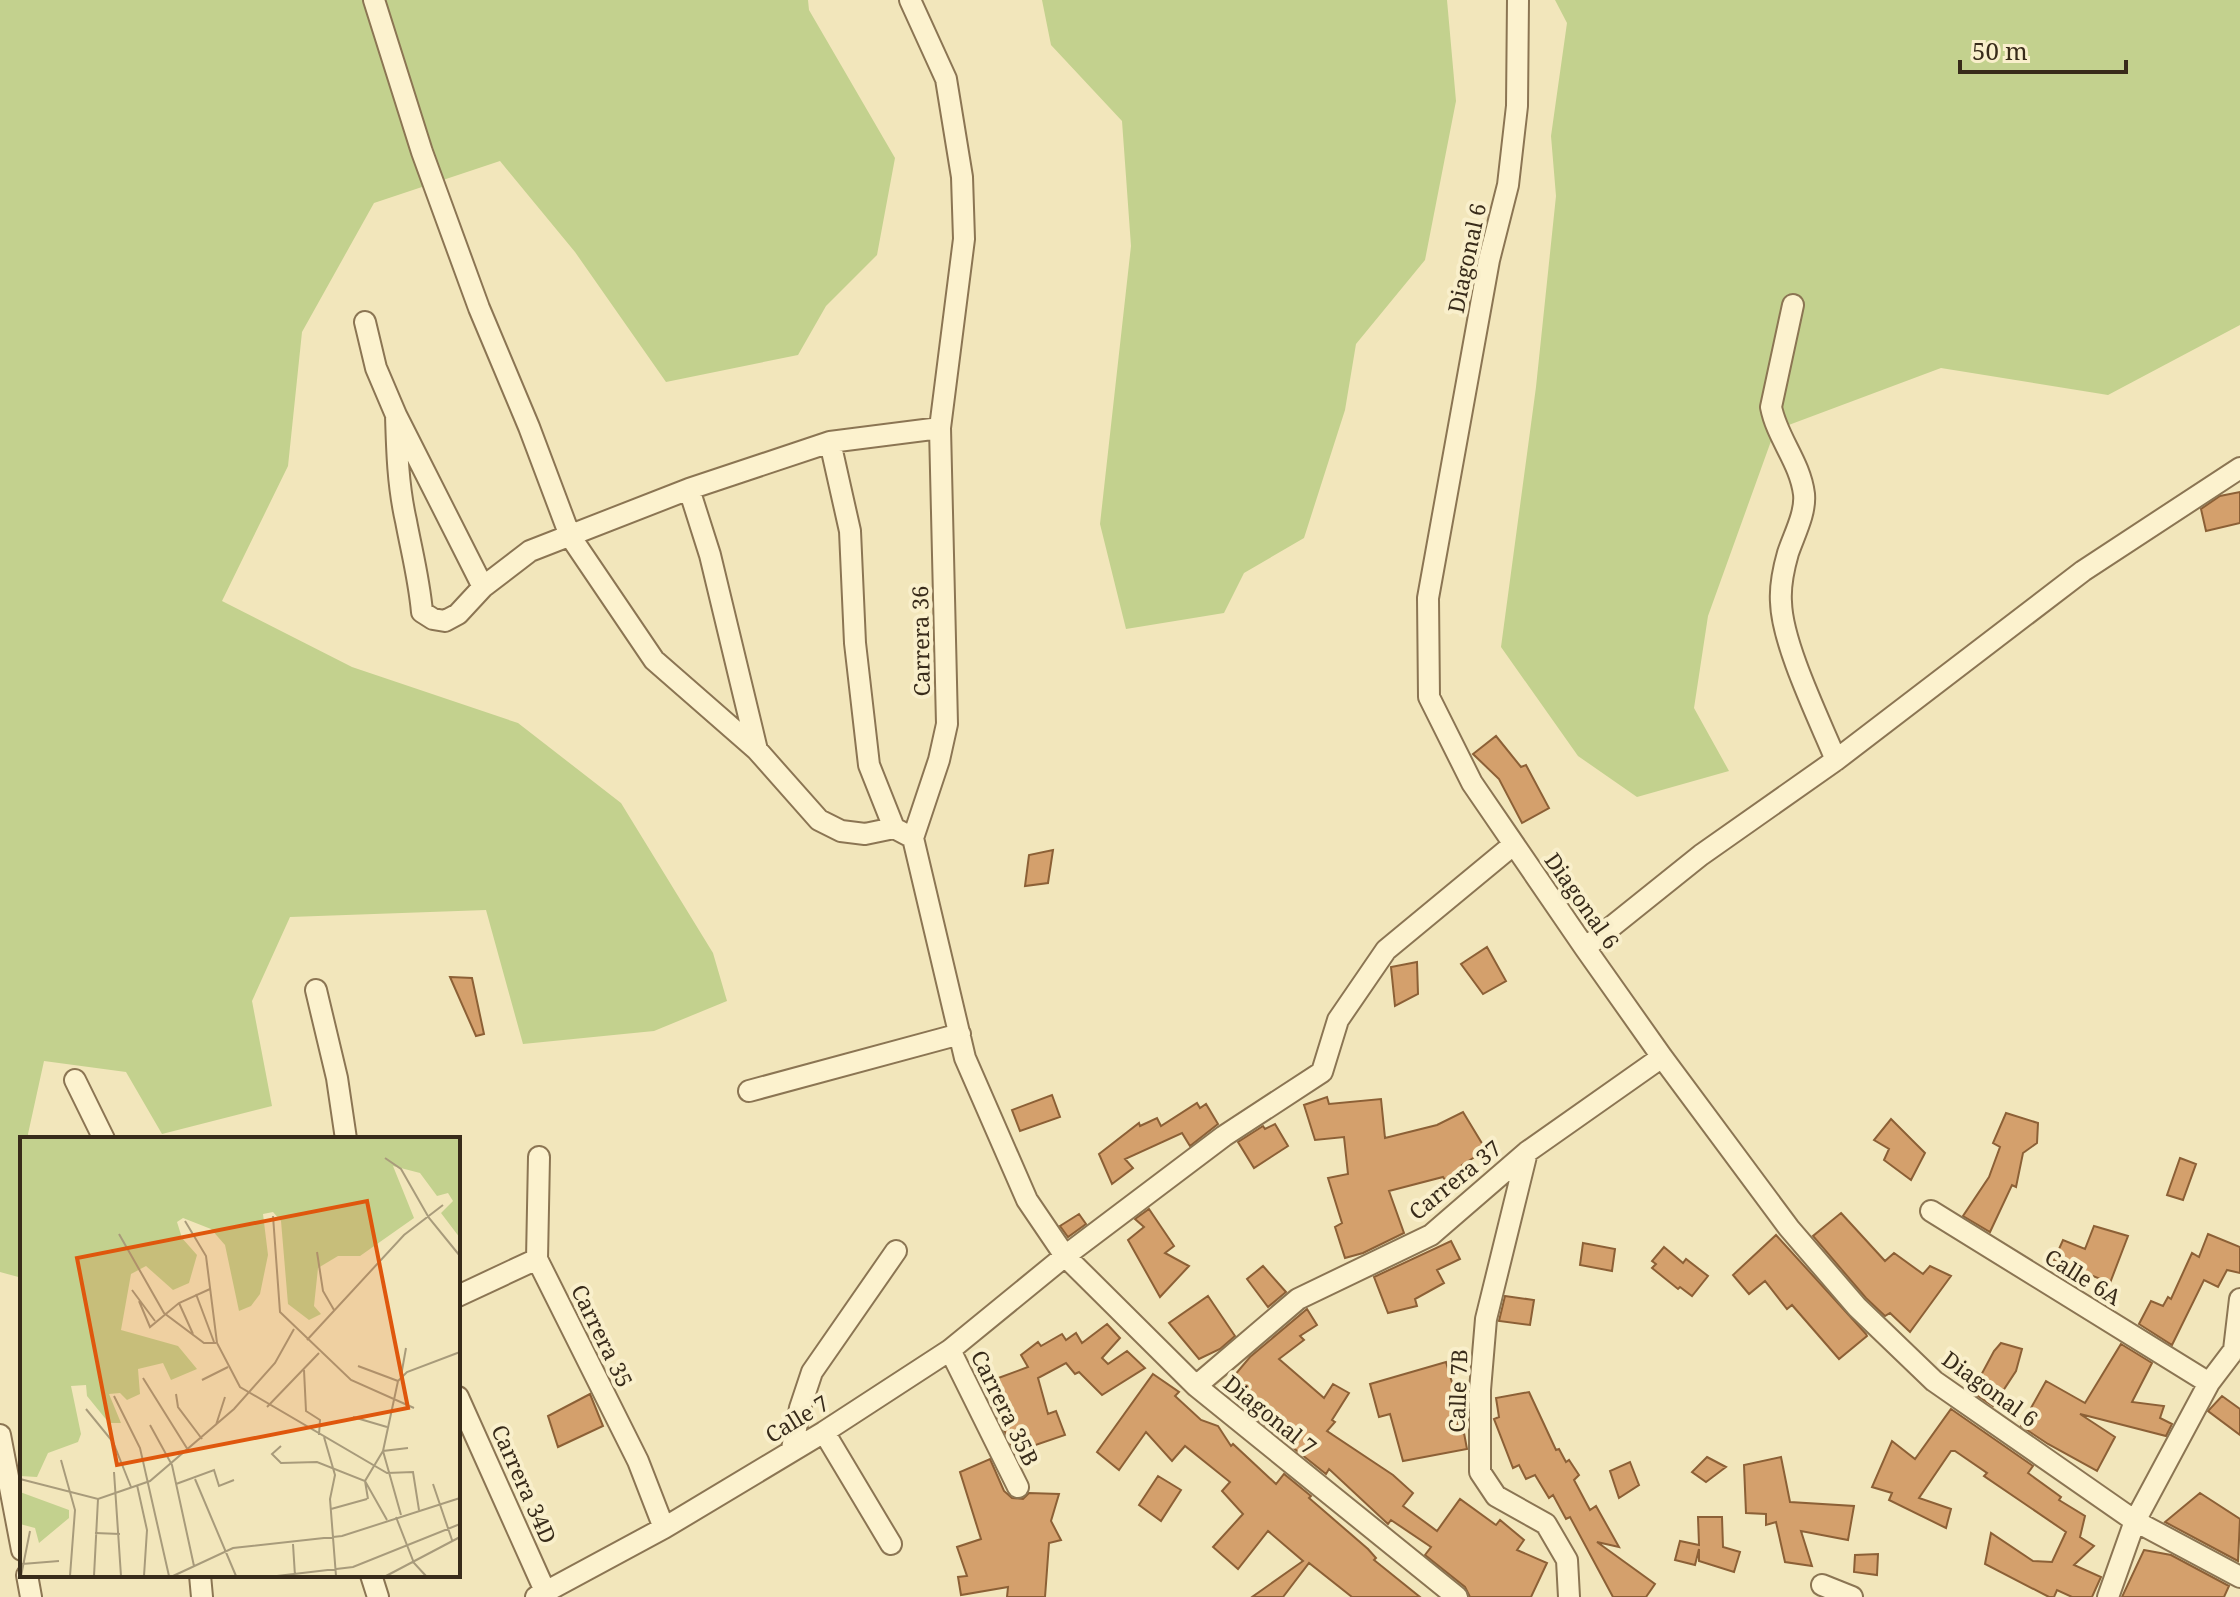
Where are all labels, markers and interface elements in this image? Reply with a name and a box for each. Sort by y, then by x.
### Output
scale bar [1960,24,2126,74]
text: 50 m [1972,34,2028,67]
street label: Diagonal 6 [1440,200,1492,315]
street label: Carrera 36 [904,585,936,697]
street label: Diagonal 6 [1539,846,1627,955]
street label: Carrera 37 [1402,1133,1507,1226]
inset map [20,1137,460,1577]
street label: Calle 6A [2040,1241,2128,1312]
street label: Carrera 35 [565,1279,641,1392]
street label: Diagonal 6 [1937,1343,2044,1433]
street label: Carrera 35B [965,1345,1047,1470]
street label: Calle 7B [1441,1349,1473,1433]
street label: Diagonal 7 [1218,1368,1323,1461]
street label: Calle 7 [759,1387,834,1449]
street label: Carrera 34D [485,1419,564,1548]

